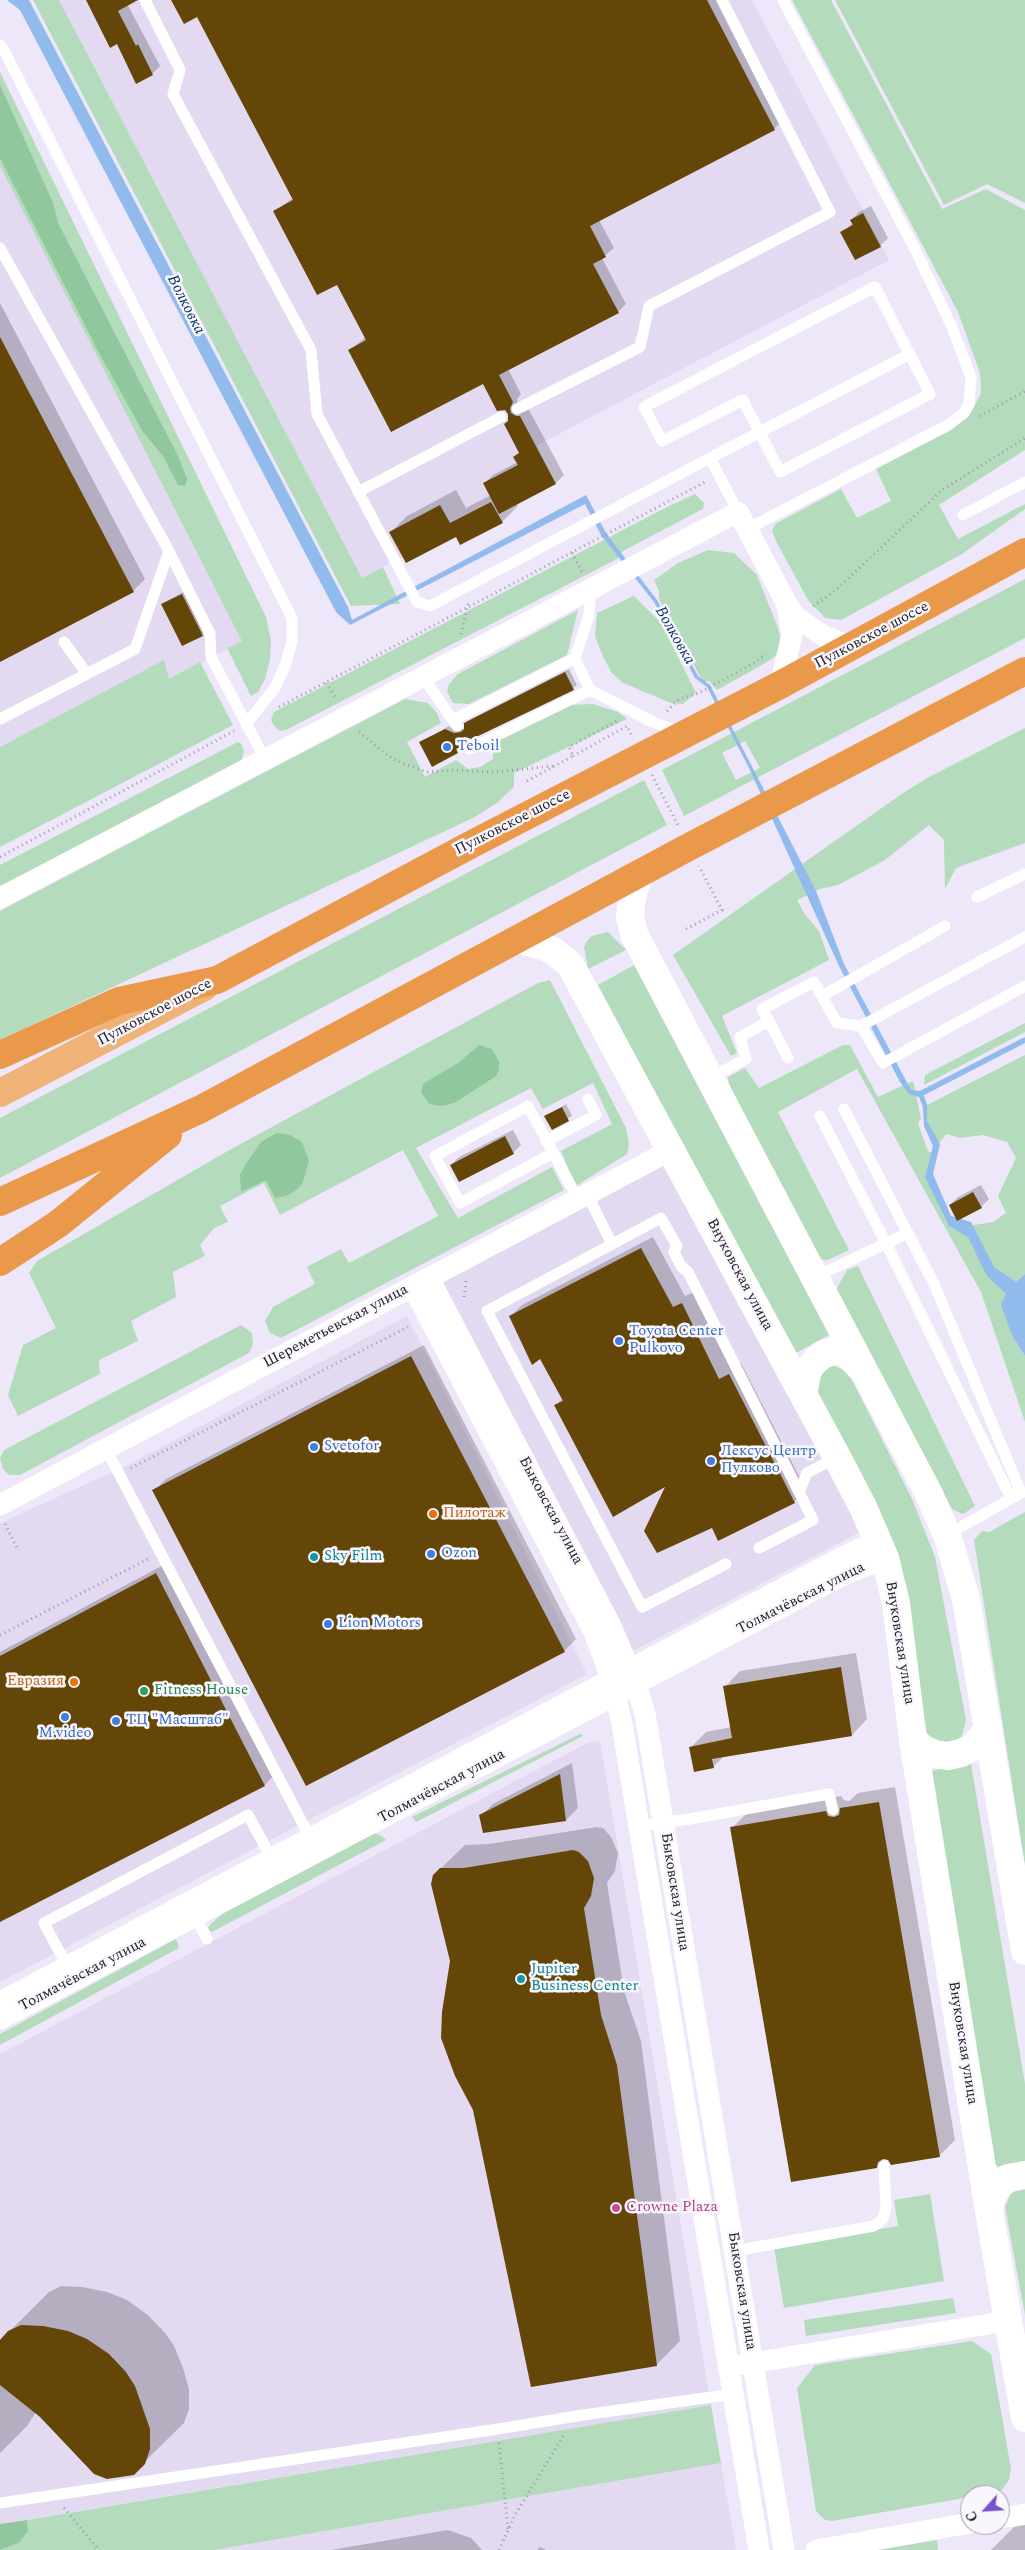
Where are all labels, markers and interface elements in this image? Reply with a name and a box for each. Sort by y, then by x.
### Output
water label: Волковка [162,272,208,338]
street label: Пулковское шоссе [812,598,932,674]
water label: Волковка [650,603,698,669]
place label: Teboil [457,738,499,756]
marker: Teboil [441,741,453,753]
street label: Пулковское шоссе [452,786,574,860]
street label: Пулковское шоссе [95,975,215,1051]
street label: Внуковская улица [702,1216,776,1334]
street label: Шереметьевская улица [261,1281,411,1373]
place label: Toyota Center Pulkovo [629,1323,724,1358]
marker: Toyota Center Pulkovo [613,1335,625,1347]
place label: Svetofor [324,1438,379,1456]
marker: Svetofor [308,1441,320,1453]
place label: Лексус Центр Пулково [721,1443,816,1478]
street label: Быковская улица [514,1454,586,1568]
marker: Лексус Центр Пулково [705,1455,717,1467]
place label: Пилотаж [443,1505,506,1523]
marker: Пилотаж [427,1508,439,1520]
place label: Ozon [441,1545,477,1563]
place label: Sky Film [324,1548,382,1566]
marker: Ozon [425,1548,437,1560]
marker: Sky Film [308,1551,320,1563]
street label: Толмачёвская улица [734,1559,868,1639]
street label: Внуковская улица [880,1580,918,1706]
place label: Lion Motors [338,1615,421,1633]
marker: Lion Motors [322,1618,334,1630]
place label: Евразия [7,1673,64,1691]
marker: Евразия [68,1676,80,1688]
place label: Fitness House [154,1682,248,1700]
marker: Fitness House [138,1685,150,1697]
marker: M.video [59,1711,71,1723]
place label: ТЦ "Масштаб" [126,1712,229,1730]
marker: ТЦ "Масштаб" [110,1715,122,1727]
place label: M.video [38,1725,92,1743]
street label: Толмачёвская улица [376,1746,508,1828]
street label: Быковская улица [656,1832,692,1952]
street label: Толмачёвская улица [17,1934,149,2016]
place label: Jupiter Business Center [531,1961,638,1996]
marker: Jupiter Business Center [515,1973,527,1985]
street label: Внуковская улица [943,1980,981,2106]
place label: Crowne Plaza [626,2199,718,2217]
marker: Crowne Plaza [610,2202,622,2214]
street label: Быковская улица [723,2231,759,2351]
north arrow [960,2485,1010,2535]
text: С [960,2507,984,2525]

